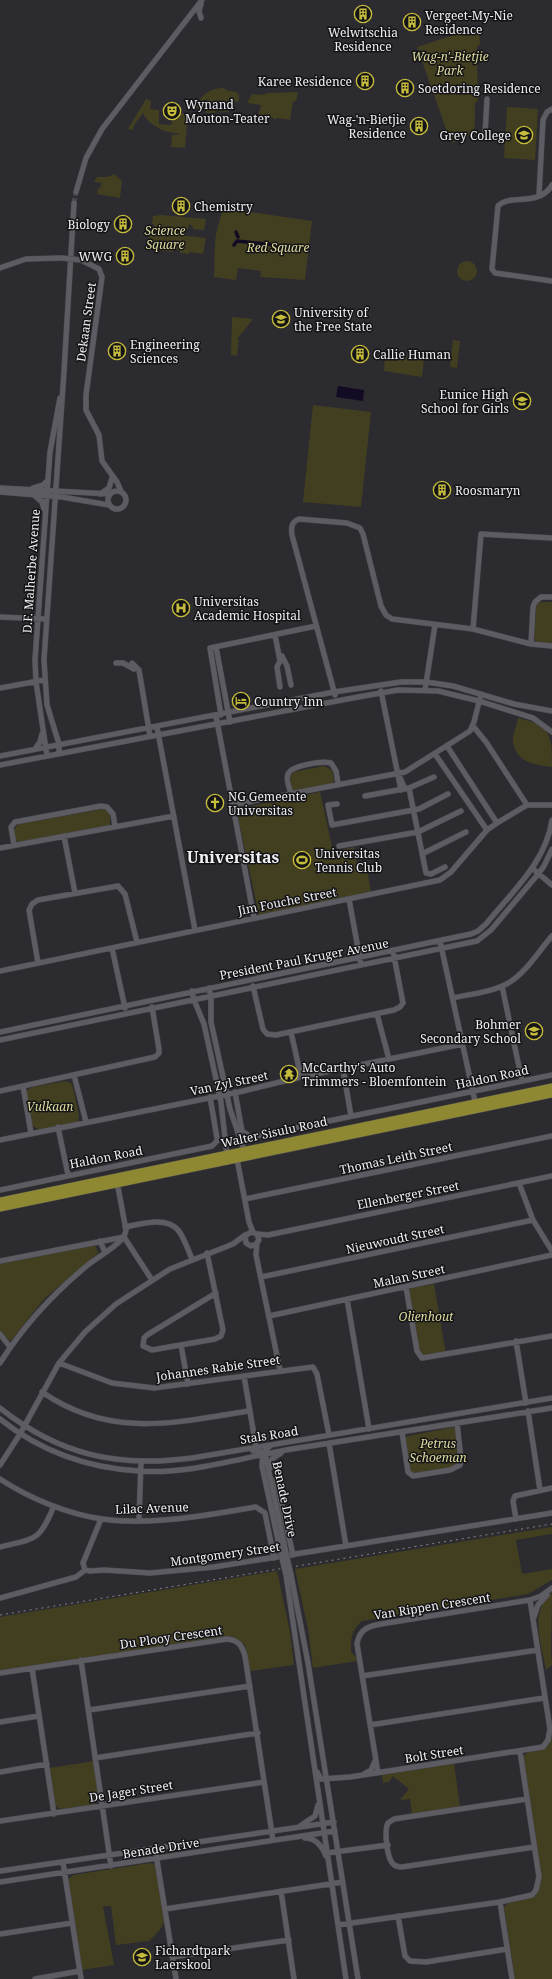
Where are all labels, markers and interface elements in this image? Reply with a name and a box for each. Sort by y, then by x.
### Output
building icon: Welwitschia Residence [353,4,373,24]
place label: Vergeet-My-Nie Residence [425,7,513,38]
building icon: Vergeet-My-Nie Residence [402,12,422,32]
place label: Welwitschia Residence [328,24,398,55]
park label: Wag-n'-Bietjie Park [411,48,489,79]
building icon: Karee Residence [355,71,375,91]
place label: Karee Residence [258,73,352,90]
building icon: Soetdoring Residence [395,78,415,98]
place label: Soetdoring Residence [418,80,541,97]
place label: Wynand Mouton-Teater [185,96,270,127]
theatre icon: Wynand Mouton-Teater [162,101,182,121]
place label: Wag-'n-Bietjie Residence [327,111,406,142]
building icon: Wag-'n-Bietjie Residence [409,116,429,136]
school or university icon: Grey College [514,125,534,145]
place label: Grey College [439,127,511,144]
building icon: Chemistry [171,196,191,216]
place label: Chemistry [194,198,253,215]
building icon: Biology [113,214,133,234]
place label: Biology [68,216,110,233]
park label: Science Square [145,222,186,253]
park label: Red Square [246,239,309,256]
building icon: WWG [115,246,135,266]
place label: WWG [79,248,112,265]
street label: Dekaan Street [72,281,100,363]
place label: University of the Free State [294,304,372,335]
school or university icon: University of the Free State [271,309,291,329]
place label: Engineering Sciences [130,336,200,367]
building icon: Engineering Sciences [107,341,127,361]
building icon: Callie Human [350,344,370,364]
place label: Callie Human [373,346,451,363]
place label: Eunice High School for Girls [421,386,509,417]
school or university icon: Eunice High School for Girls [512,391,532,411]
building icon: Roosmaryn [432,480,452,500]
place label: Roosmaryn [455,482,521,499]
street label: D.F. Malherbe Avenue [18,508,44,634]
place label: Universitas Academic Hospital [194,593,301,624]
hospital icon: Universitas Academic Hospital [171,598,191,618]
hotel icon: Country Inn [231,691,251,711]
place label: Country Inn [254,693,324,710]
place label: NG Gemeente Universitas [228,788,306,819]
church icon: NG Gemeente Universitas [205,793,225,813]
place label: Universitas Tennis Club [315,845,382,876]
district label: Universitas [187,846,280,868]
sports icon: Universitas Tennis Club [292,850,312,870]
street label: Jim Fouche Street [235,883,338,919]
street label: President Paul Kruger Avenue [218,934,390,984]
place label: Bohmer Secondary School [420,1016,521,1047]
school or university icon: Bohmer Secondary School [524,1021,544,1041]
place label: McCarthy's Auto Trimmers - Bloemfontein [302,1059,447,1090]
street label: Haldon Road [454,1061,531,1093]
temple icon: McCarthy's Auto Trimmers - Bloemfontein [279,1064,299,1084]
street label: Van Zyl Street [188,1066,270,1100]
park label: Vulkaan [27,1098,73,1115]
street label: Walter Sisulu Road [219,1112,329,1152]
street label: Thomas Leith Street [338,1138,454,1178]
street label: Haldon Road [68,1141,145,1172]
street label: Ellenberger Street [356,1177,460,1213]
street label: Nieuwoudt Street [344,1220,446,1258]
street label: Malan Street [372,1260,446,1292]
park label: Olienhout [399,1308,454,1325]
street label: Johannes Rabie Street [154,1351,281,1385]
street label: Stals Road [239,1422,300,1448]
park label: Petrus Schoeman [409,1435,467,1466]
street label: Benade Drive [269,1459,301,1539]
street label: Lilac Avenue [115,1498,189,1518]
street label: Montgomery Street [169,1538,281,1570]
street label: Van Rippen Crescent [372,1588,492,1624]
street label: Du Plooy Crescent [119,1621,223,1653]
street label: Bolt Street [403,1741,465,1767]
street label: De Jager Street [88,1776,174,1806]
street label: Benade Drive [122,1834,200,1862]
place label: Fichardtpark Laerskool [155,1942,231,1973]
school or university icon: Fichardtpark Laerskool [132,1947,152,1967]

